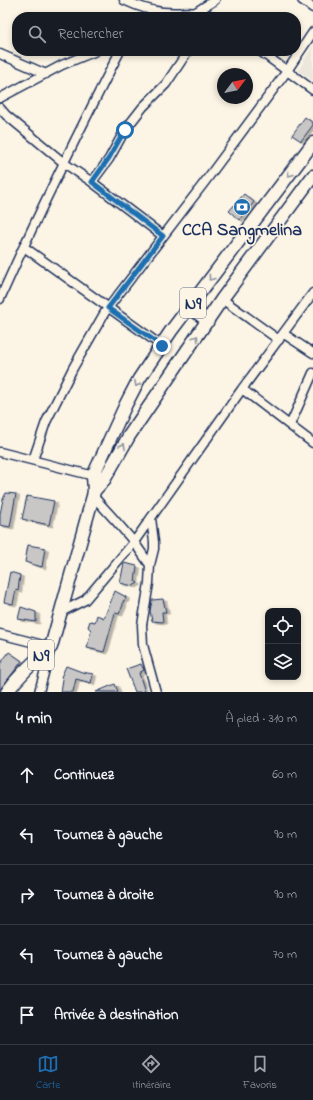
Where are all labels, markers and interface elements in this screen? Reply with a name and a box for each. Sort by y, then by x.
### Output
search box [12,12,301,56]
icon: search [26,23,48,45]
text: Rechercher [58,23,123,45]
north arrow [217,68,253,104]
route start [116,121,134,139]
one-way arrow [287,170,294,177]
bank icon: CCA Sangmelina [232,197,252,217]
place label: CCA Sangmelina [182,218,302,245]
one-way arrow [209,273,216,280]
road number: N9 [180,288,206,318]
one-way arrow [191,335,199,342]
route end [153,337,171,355]
one-way arrow [134,380,141,387]
one-way arrow [119,442,126,450]
map controls [265,608,301,680]
button: locate [265,608,301,644]
road number: N9 [28,640,54,670]
button: layers [265,644,301,680]
text: 4 min [16,706,52,731]
text: À pied · 310 m [225,709,297,728]
icon: ahead [16,764,38,786]
text: Continuez [54,764,114,786]
text: 60 m [272,765,297,784]
icon: left [16,824,38,846]
text: Tournez à gauche [54,824,162,846]
text: 90 m [274,825,297,844]
icon: right [16,884,38,906]
text: Tournez à droite [54,884,154,906]
text: 90 m [274,885,297,904]
icon: left [16,944,38,966]
text: Tournez à gauche [54,944,162,966]
text: 70 m [273,945,297,964]
icon: arrive [16,1004,38,1026]
text: Arrivée à destination [54,1004,179,1026]
tab: Carte [36,1053,60,1093]
tab: Itinéraire [132,1053,171,1093]
tab: Favoris [243,1053,277,1093]

